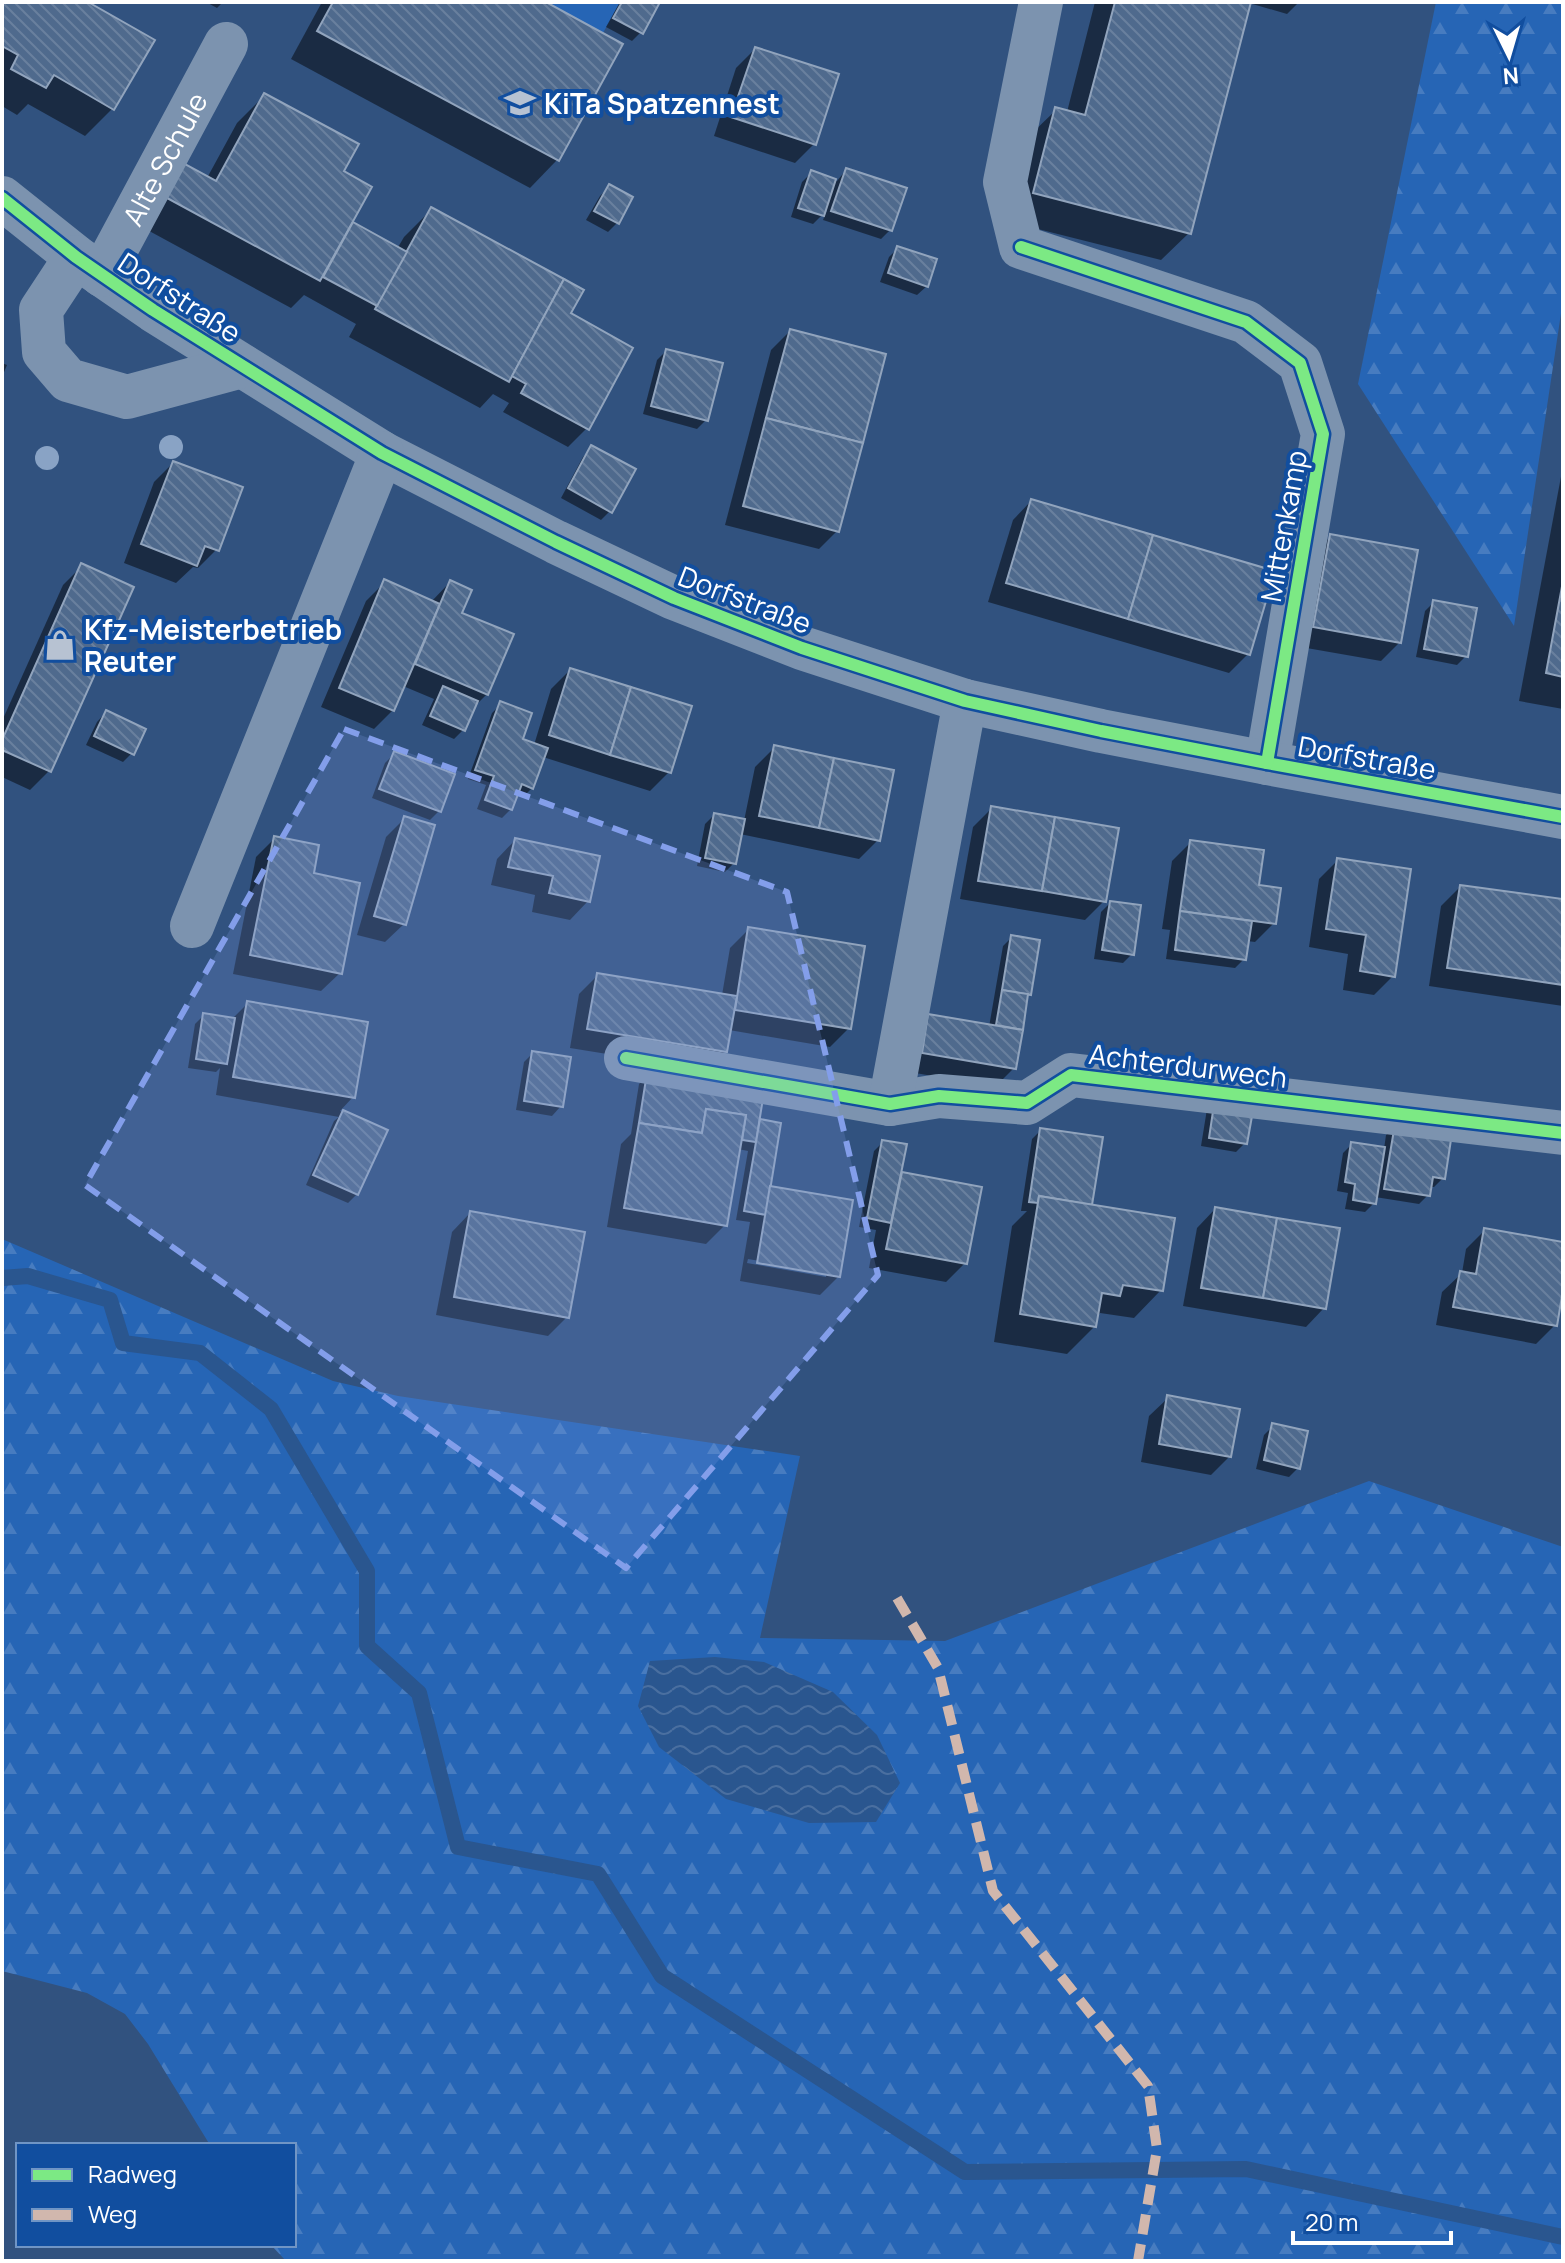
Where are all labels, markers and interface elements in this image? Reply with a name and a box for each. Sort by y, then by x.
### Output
north arrow [1469,16,1549,96]
text: N [1502,60,1520,92]
place label: KiTa Spatzennest [544,84,780,122]
street label: Alte Schule [113,85,216,232]
school or university icon: KiTa Spatzennest [503,86,537,120]
street label: Dorfstraße [111,243,249,351]
street label: Mittenkamp [1251,447,1315,605]
street label: Dorfstraße [673,556,817,642]
place label: Kfz-Meisterbetrieb Reuter [84,610,342,680]
shop icon: Kfz-Meisterbetrieb Reuter [43,628,77,662]
street label: Dorfstraße [1295,726,1439,788]
street label: Achterdurwech [1087,1034,1289,1096]
legend [16,2143,296,2247]
text: Radweg [88,2157,177,2190]
scale bar [1293,2195,1451,2245]
text: Weg [88,2197,137,2230]
text: 20 m [1305,2205,1358,2238]

